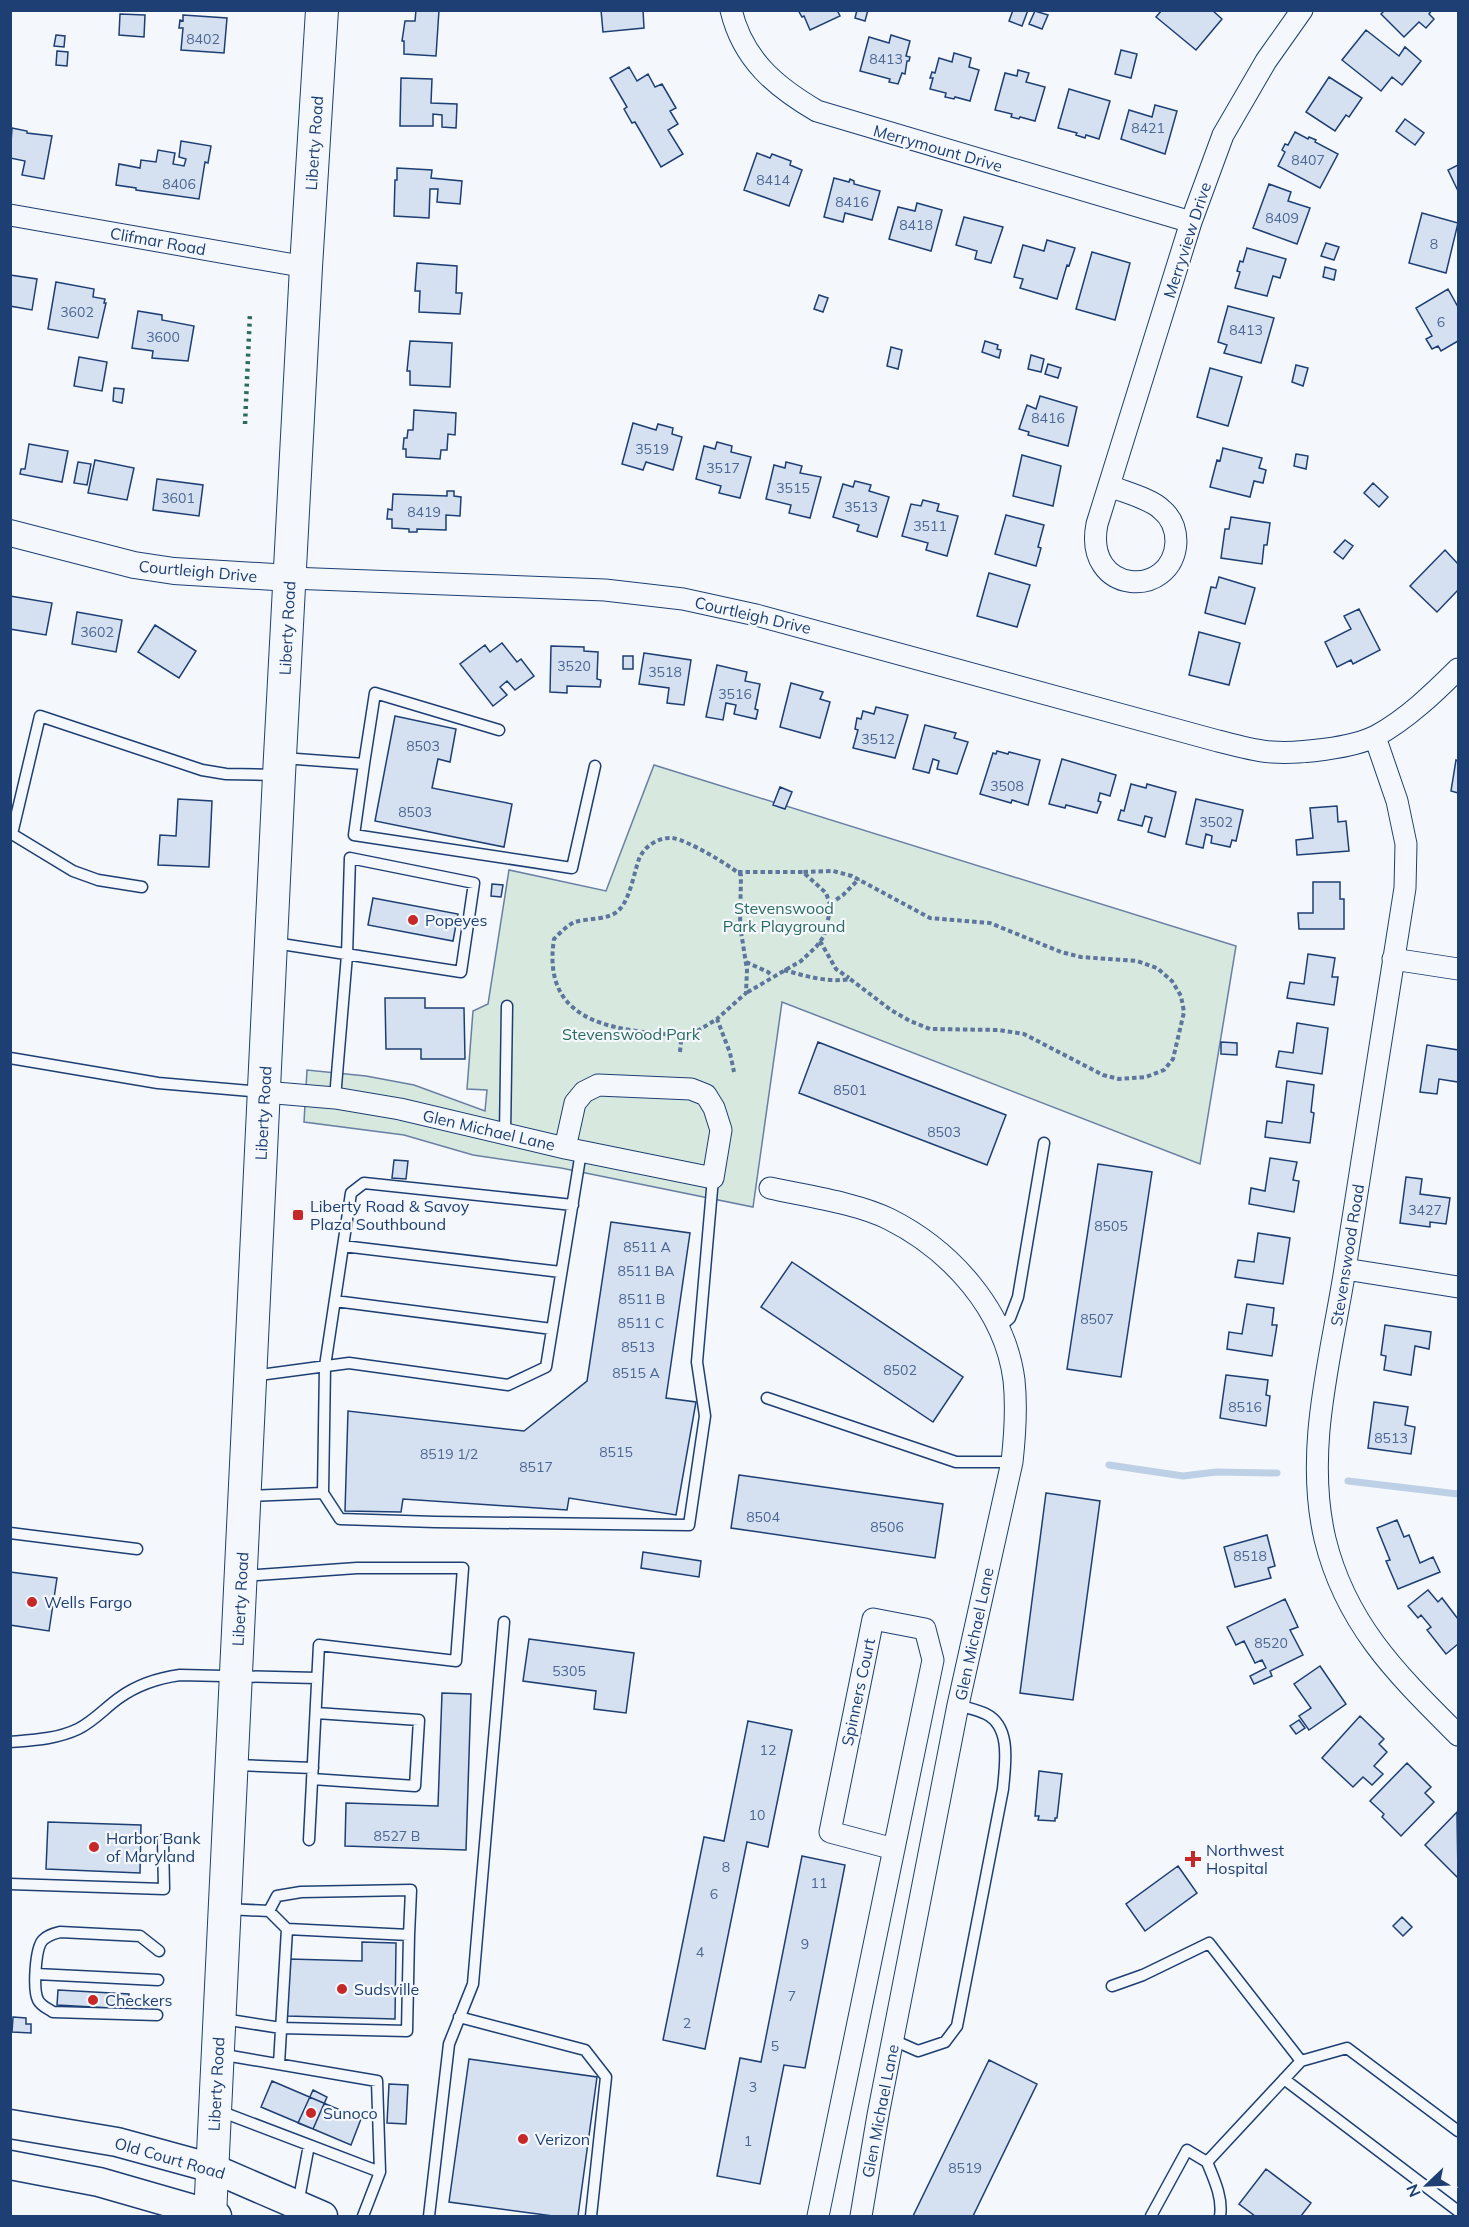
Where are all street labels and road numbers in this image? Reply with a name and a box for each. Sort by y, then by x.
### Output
street label: Liberty Road [301,95,327,191]
street label: Merrymount Drive [871,120,1005,176]
street label: Merryview Drive [1159,179,1215,301]
street label: Clifmar Road [109,223,207,259]
street label: Courtleigh Drive [138,556,258,586]
street label: Liberty Road [275,580,299,676]
street label: Courtleigh Drive [693,592,813,638]
street label: Liberty Road [251,1065,275,1161]
street label: Glen Michael Lane [421,1105,557,1155]
street label: Stevenswood Road [1326,1183,1368,1327]
street label: Liberty Road [228,1551,252,1647]
street label: Glen Michael Lane [950,1566,998,1702]
street label: Spinners Court [837,1636,879,1748]
street label: Liberty Road [204,2036,228,2132]
street label: Glen Michael Lane [857,2043,903,2179]
street label: Old Court Road [112,2133,228,2183]

